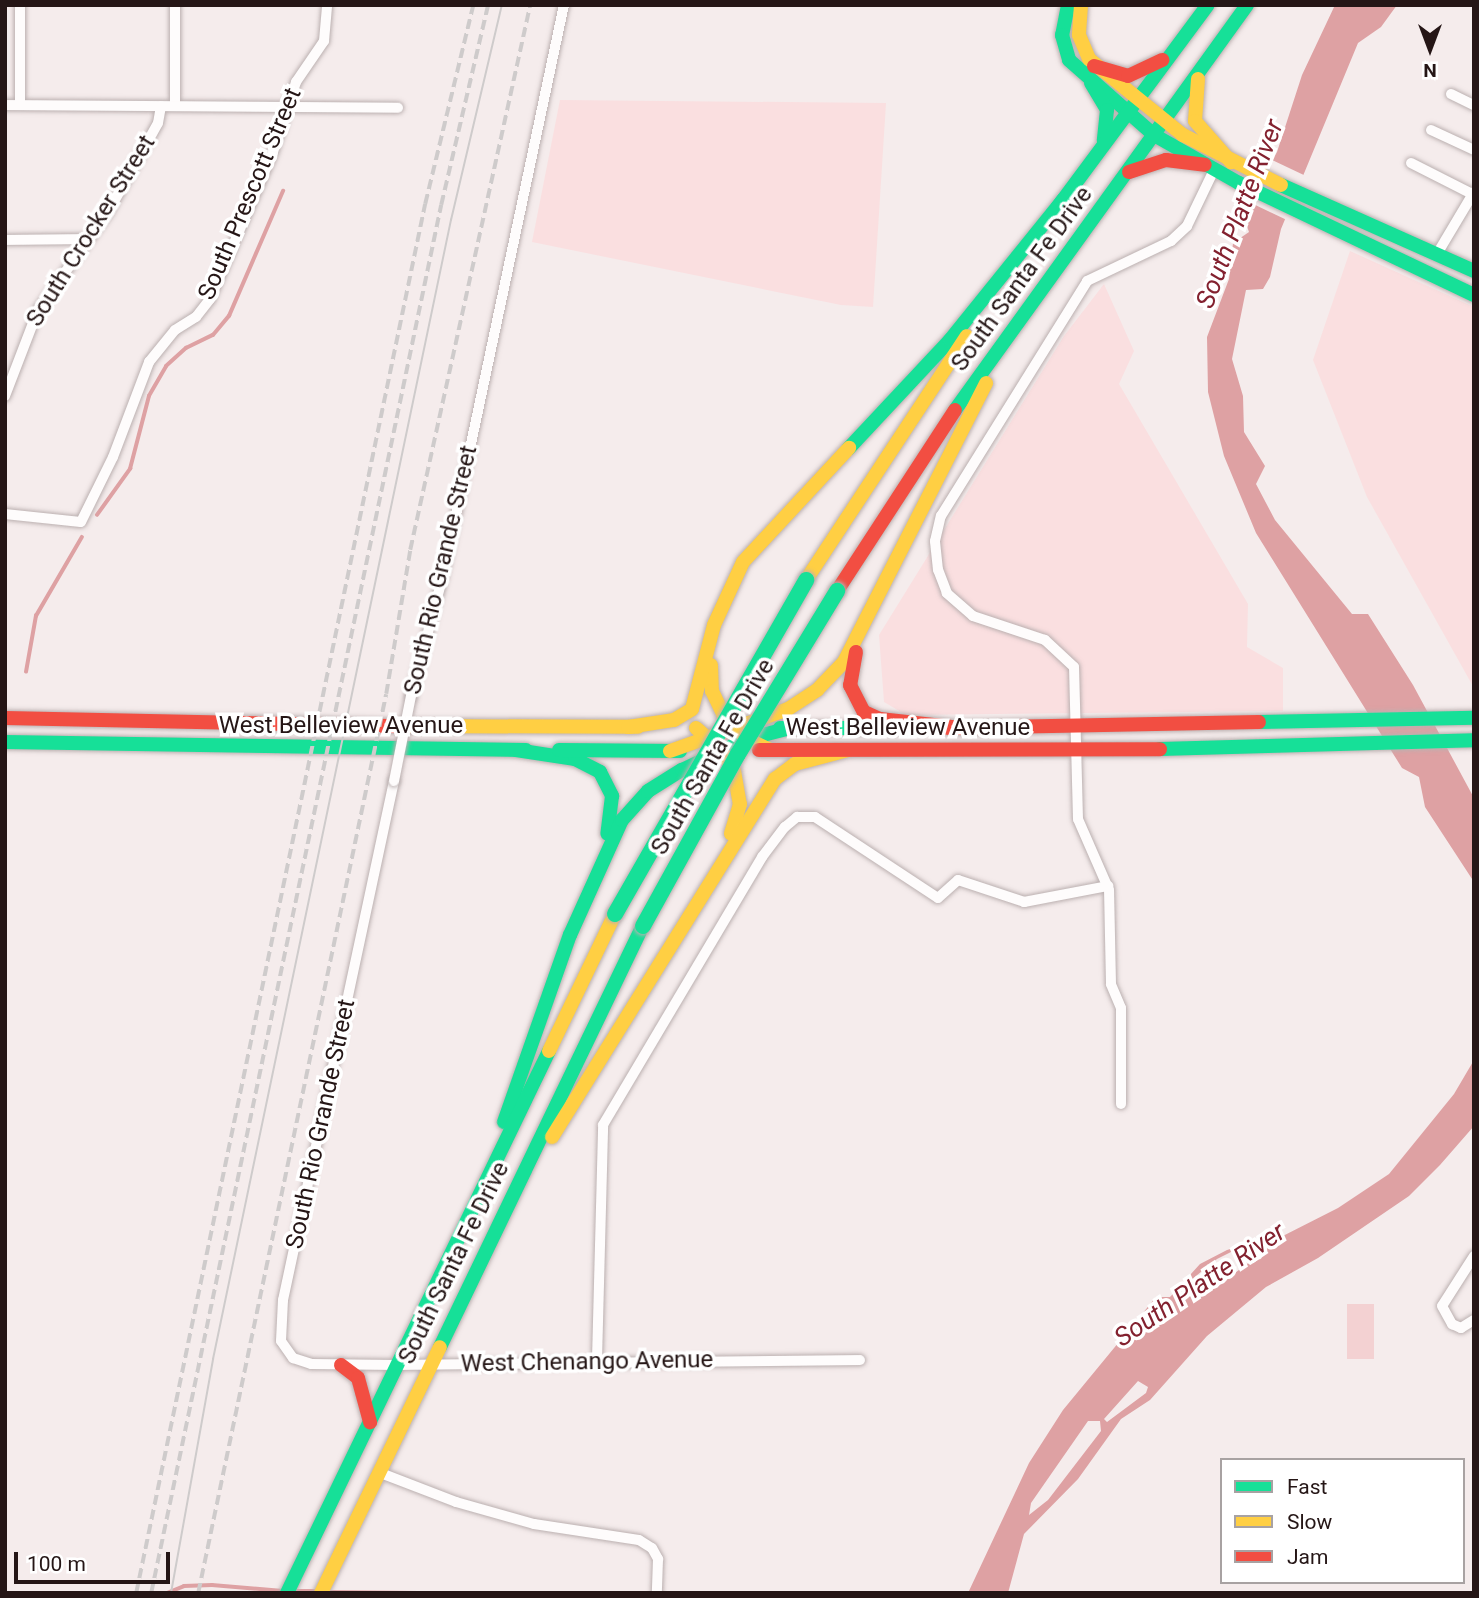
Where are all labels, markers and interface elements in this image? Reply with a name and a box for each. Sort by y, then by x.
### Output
north arrow [1395,14,1465,84]
text: N [1423,59,1437,82]
street label: South Prescott Street [192,84,308,304]
water label: South Platte River [1190,115,1290,313]
street label: South Crocker Street [20,130,162,332]
street label: South Santa Fe Drive [945,181,1099,377]
street label: South Rio Grande Street [398,443,484,697]
street label: South Santa Fe Drive [645,654,781,860]
street label: West Belleview Avenue [219,712,463,740]
street label: West Belleview Avenue [786,714,1030,742]
street label: South Rio Grande Street [280,997,362,1251]
street label: South Santa Fe Drive [393,1157,515,1369]
water label: South Platte River [1109,1216,1291,1354]
street label: West Chenango Avenue [460,1345,714,1379]
legend [1220,1458,1465,1584]
text: Fast [1287,1475,1327,1499]
text: Slow [1287,1510,1332,1534]
scale bar [18,1538,173,1582]
text: Jam [1287,1545,1328,1569]
text: 100 m [27,1552,86,1576]

